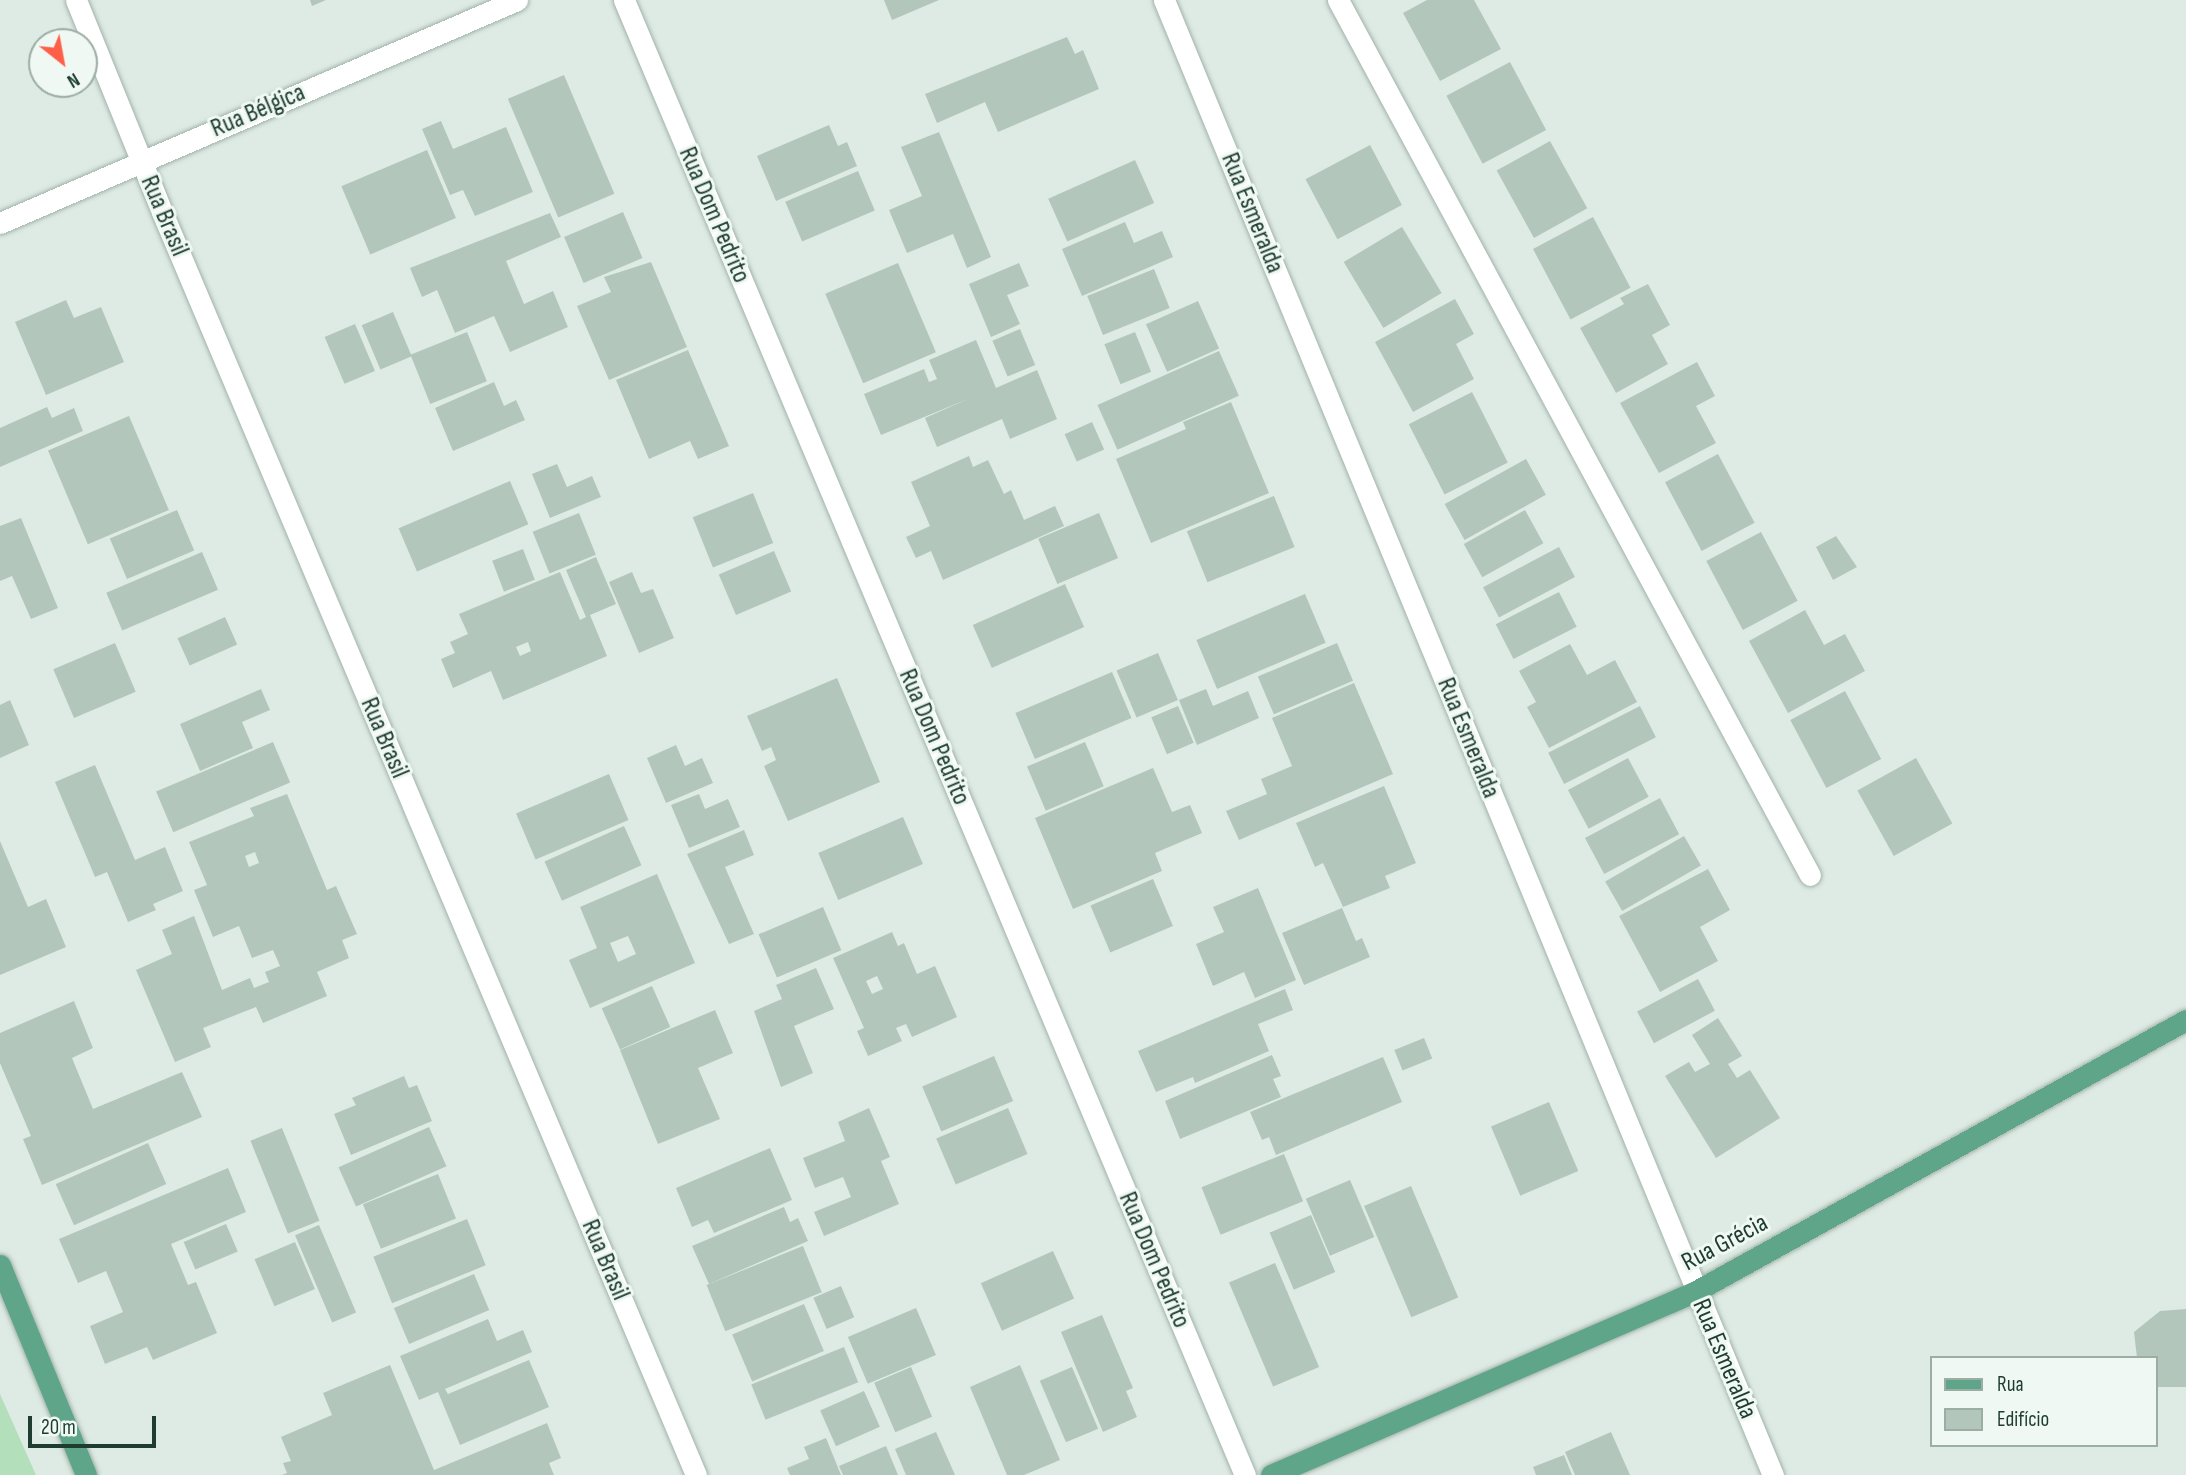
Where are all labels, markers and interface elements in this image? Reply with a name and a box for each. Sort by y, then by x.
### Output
north arrow [28,28,98,98]
text: N [63,67,83,92]
street label: Rua Bélgica [206,77,310,145]
street label: Rua Dom Pedrito [671,142,757,288]
street label: Rua Esmeralda [1214,148,1290,278]
street label: Rua Brasil [133,171,195,261]
street label: Rua Dom Pedrito [891,664,977,810]
street label: Rua Esmeralda [1430,673,1506,803]
street label: Rua Brasil [353,693,415,783]
street label: Rua Dom Pedrito [1111,1187,1197,1333]
street label: Rua Grécia [1677,1207,1773,1279]
street label: Rua Brasil [574,1215,636,1305]
street label: Rua Esmeralda [1685,1294,1763,1424]
legend [1930,1356,2158,1447]
text: Rua [1997,1372,2024,1397]
scale bar [32,1402,159,1446]
text: Edifício [1997,1407,2049,1432]
text: 20 m [41,1415,76,1440]

